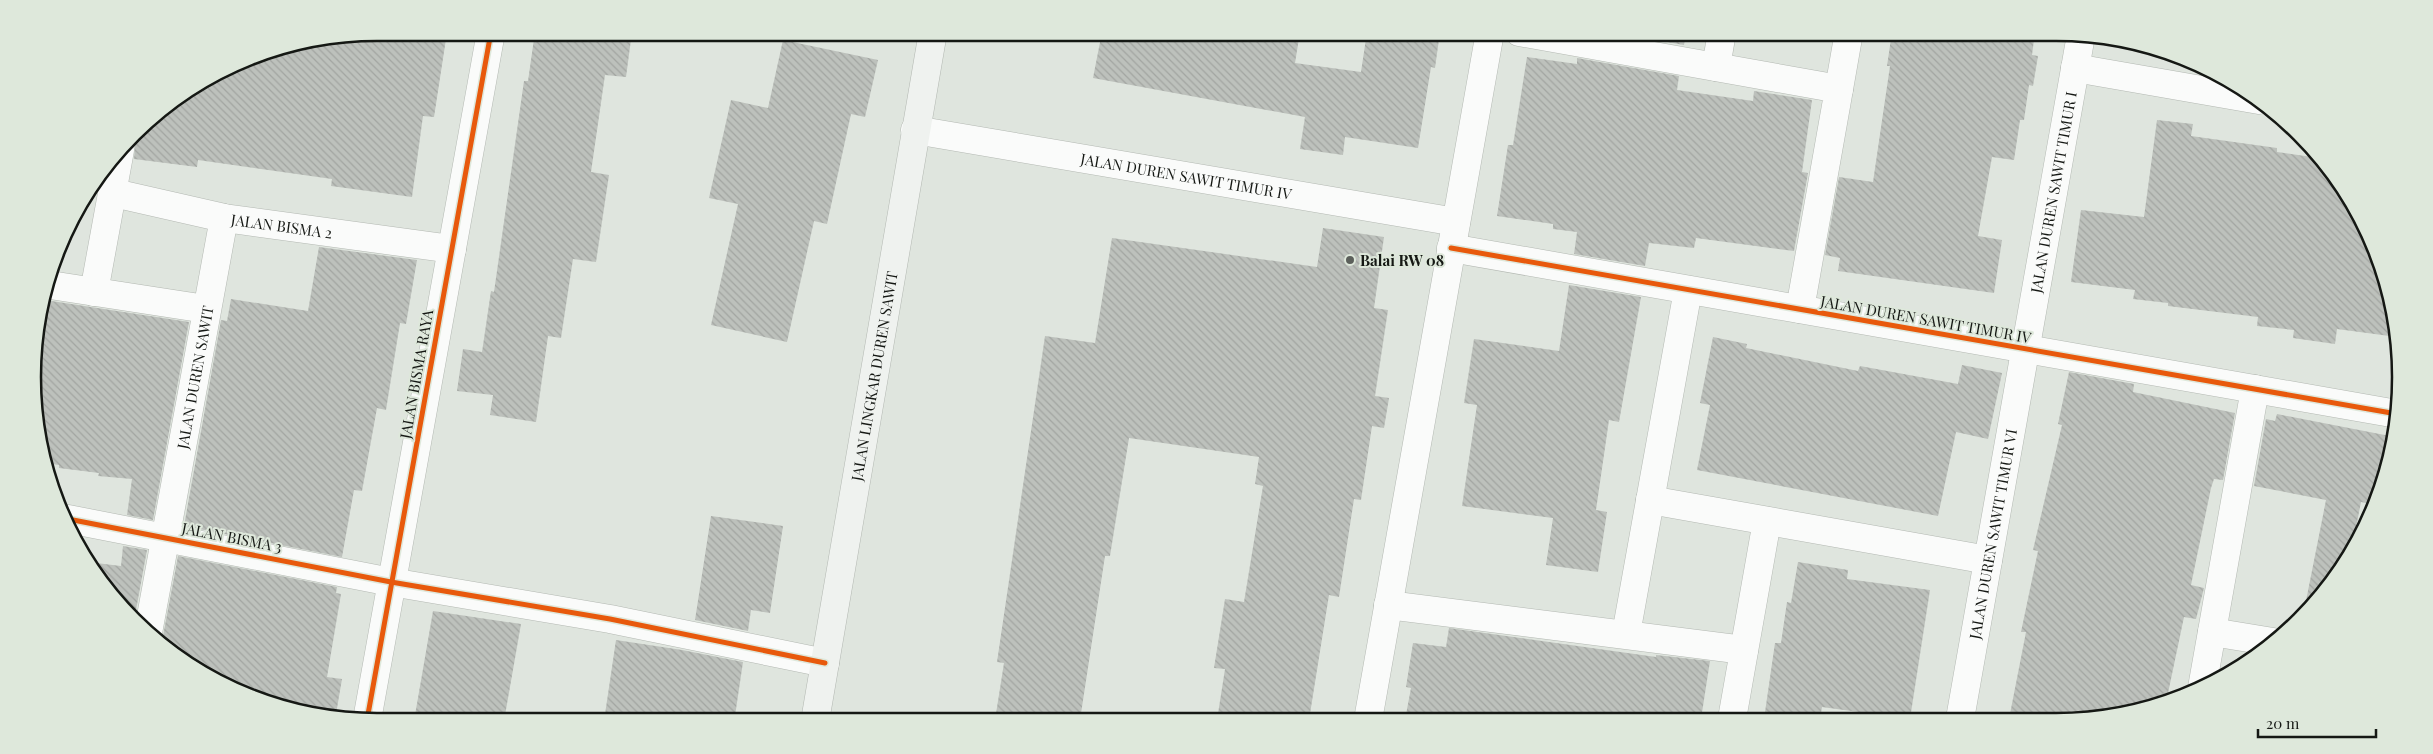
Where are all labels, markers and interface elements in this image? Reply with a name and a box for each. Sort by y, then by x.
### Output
street label: JALAN DUREN SAWIT TIMUR I [2025,90,2081,296]
street label: JALAN DUREN SAWIT TIMUR IV [1078,148,1294,204]
street label: JALAN BISMA 2 [229,209,334,243]
place label: Balai RW 08 [1360,250,1444,270]
marker: Balai RW 08 [1344,254,1356,266]
street label: JALAN LINGKAR DUREN SAWIT [846,270,902,483]
street label: JALAN DUREN SAWIT TIMUR IV [1818,290,2033,347]
street label: JALAN DUREN SAWIT [172,304,218,451]
street label: JALAN BISMA RAYA [395,307,437,441]
street label: JALAN DUREN SAWIT TIMUR VI [1964,427,2021,642]
street label: JALAN BISMA 3 [179,517,284,557]
scale bar [2258,706,2376,738]
text: 20 m [2266,713,2300,733]

